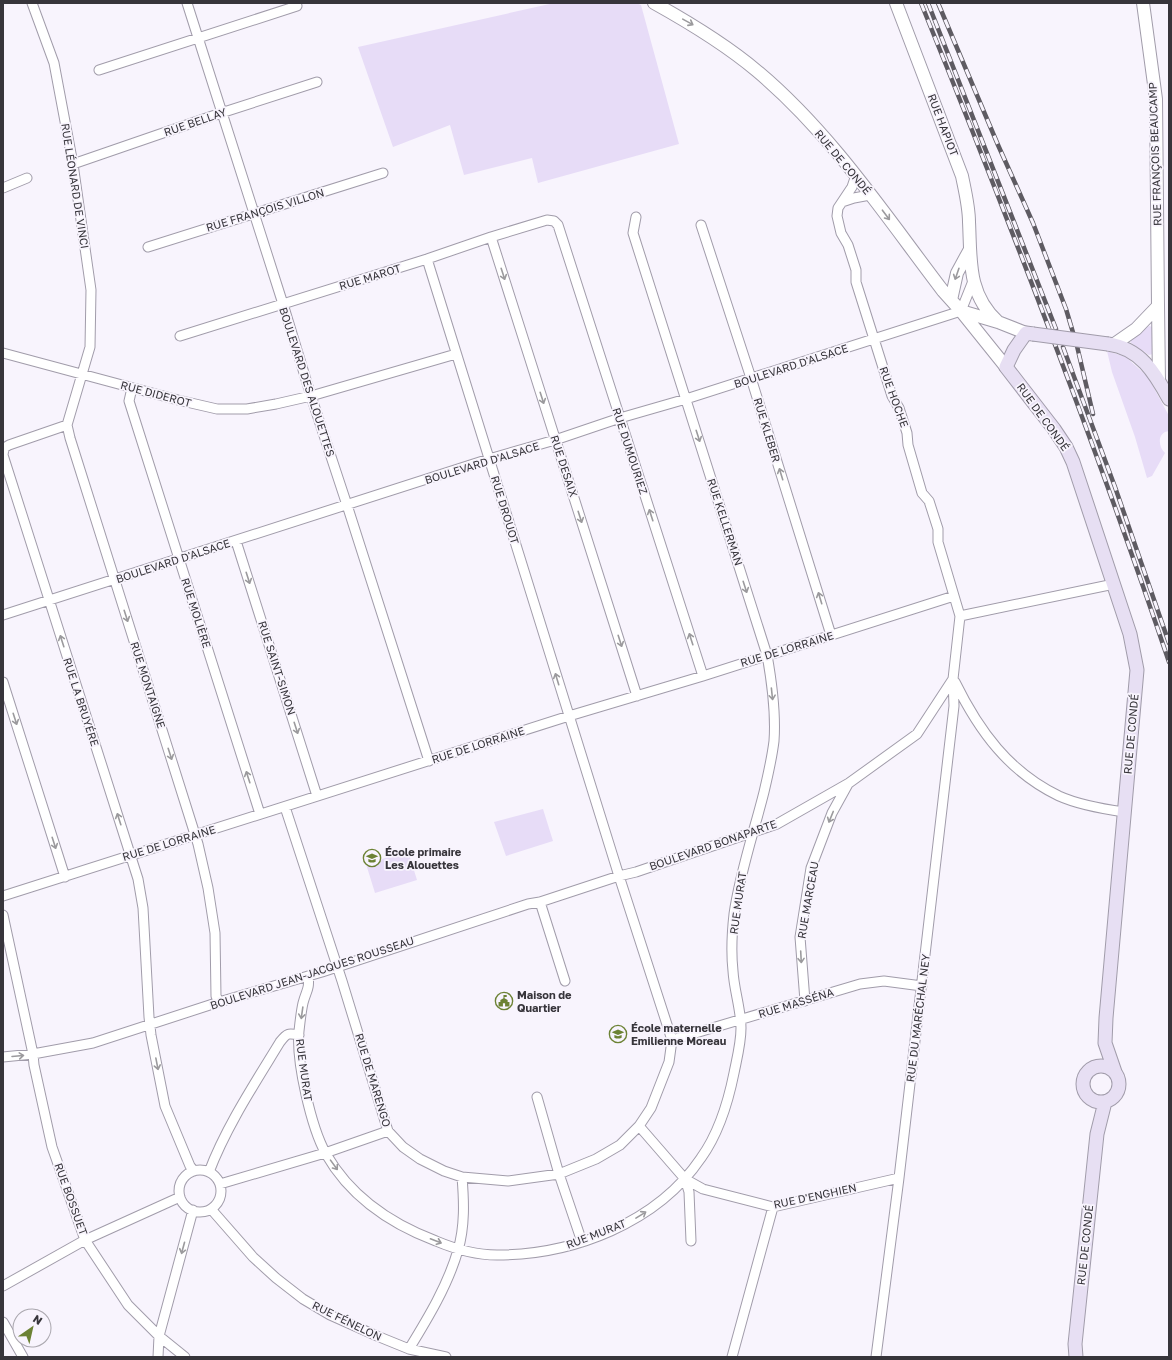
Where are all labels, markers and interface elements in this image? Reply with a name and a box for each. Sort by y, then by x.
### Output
one-way arrow [682,19,694,26]
street label: RUE FRANÇOIS BEAUCAMP [1145,82,1164,226]
street label: RUE HAPIOT [926,92,961,158]
street label: RUE BELLAY [162,105,228,138]
street label: RUE LÉONARD DE VINCI [59,122,92,250]
street label: RUE DE CONDÉ [813,127,874,197]
street label: RUE FRANÇOIS VILLON [204,185,326,234]
one-way arrow [881,210,890,221]
street label: RUE MAROT [337,261,402,292]
one-way arrow [500,267,507,280]
one-way arrow [953,267,960,280]
street label: BOULEVARD DES ALOUETTES [277,305,338,458]
street label: BOULEVARD D'ALSACE [732,341,850,390]
street label: RUE HOCHE [877,365,912,429]
street label: RUE DIDEROT [119,378,193,409]
street label: RUE DE CONDÉ [1015,380,1072,453]
one-way arrow [539,391,546,404]
street label: RUE KLEBER [751,396,783,464]
street label: RUE DUMOURIEZ [610,406,651,496]
one-way arrow [694,430,702,442]
street label: RUE DESAIX [548,433,581,498]
street label: BOULEVARD D'ALSACE [423,439,541,486]
one-way arrow [777,467,784,480]
street label: RUE DROUOT [489,474,522,546]
street label: RUE KELLERMAN [705,477,746,567]
one-way arrow [647,508,654,521]
one-way arrow [577,510,584,523]
street label: BOULEVARD D'ALSACE [114,536,232,585]
one-way arrow [245,571,252,584]
street label: RUE MOLIÈRE [179,576,214,650]
one-way arrow [742,580,749,593]
one-way arrow [816,592,823,605]
one-way arrow [123,610,131,622]
street label: RUE SAINT-SIMON [256,619,299,717]
street label: RUE DE LORRAINE [739,628,835,669]
one-way arrow [687,632,694,645]
one-way arrow [58,635,65,648]
one-way arrow [616,635,624,647]
street label: RUE MONTAIGNE [128,640,169,730]
street label: RUE LA BRUYÉRE [61,656,102,748]
one-way arrow [553,673,560,686]
one-way arrow [768,687,776,700]
street label: RUE DE CONDÉ [1121,693,1141,775]
one-way arrow [12,712,19,725]
one-way arrow [293,722,300,735]
street label: RUE DE LORRAINE [430,723,526,766]
one-way arrow [167,747,174,760]
one-way arrow [244,772,252,784]
one-way arrow [826,811,834,823]
one-way arrow [115,812,122,825]
street label: BOULEVARD BONAPARTE [647,816,779,872]
street label: RUE DE LORRAINE [121,822,217,863]
one-way arrow [51,836,58,849]
place label: École primaire Les Alouettes [385,845,462,871]
school or university icon: École primaire Les Alouettes [362,848,382,868]
street label: RUE MARCEAU [794,860,821,940]
street label: RUE MURAT [727,871,748,935]
street label: BOULEVARD JEAN-JACQUES ROUSSEAU [208,933,415,1012]
one-way arrow [798,950,805,963]
street label: RUE DU MARÉCHAL NEY [903,953,932,1083]
street label: RUE MASSÉNA [757,985,836,1020]
place label: Maison de Quartier [517,988,572,1014]
public building icon: Maison de Quartier [494,991,514,1011]
one-way arrow [298,1006,306,1019]
place label: École maternelle Emilienne Moreau [631,1021,726,1047]
school or university icon: École maternelle Emilienne Moreau [608,1024,628,1044]
street label: RUE DE MARENGO [353,1031,394,1128]
street label: RUE MURAT [294,1038,315,1102]
one-way arrow [11,1052,24,1060]
one-way arrow [153,1057,161,1070]
one-way arrow [330,1159,338,1170]
street label: RUE BOSSUET [52,1161,91,1237]
street label: RUE D'ENGHIEN [772,1180,858,1211]
street label: RUE DE CONDÉ [1074,1204,1095,1286]
one-way arrow [635,1211,646,1219]
street label: RUE MURAT [564,1216,628,1251]
one-way arrow [430,1238,442,1245]
one-way arrow [179,1241,186,1254]
street label: RUE FÉNELON [310,1298,384,1343]
north arrow [12,1308,52,1348]
text: N [31,1312,45,1327]

